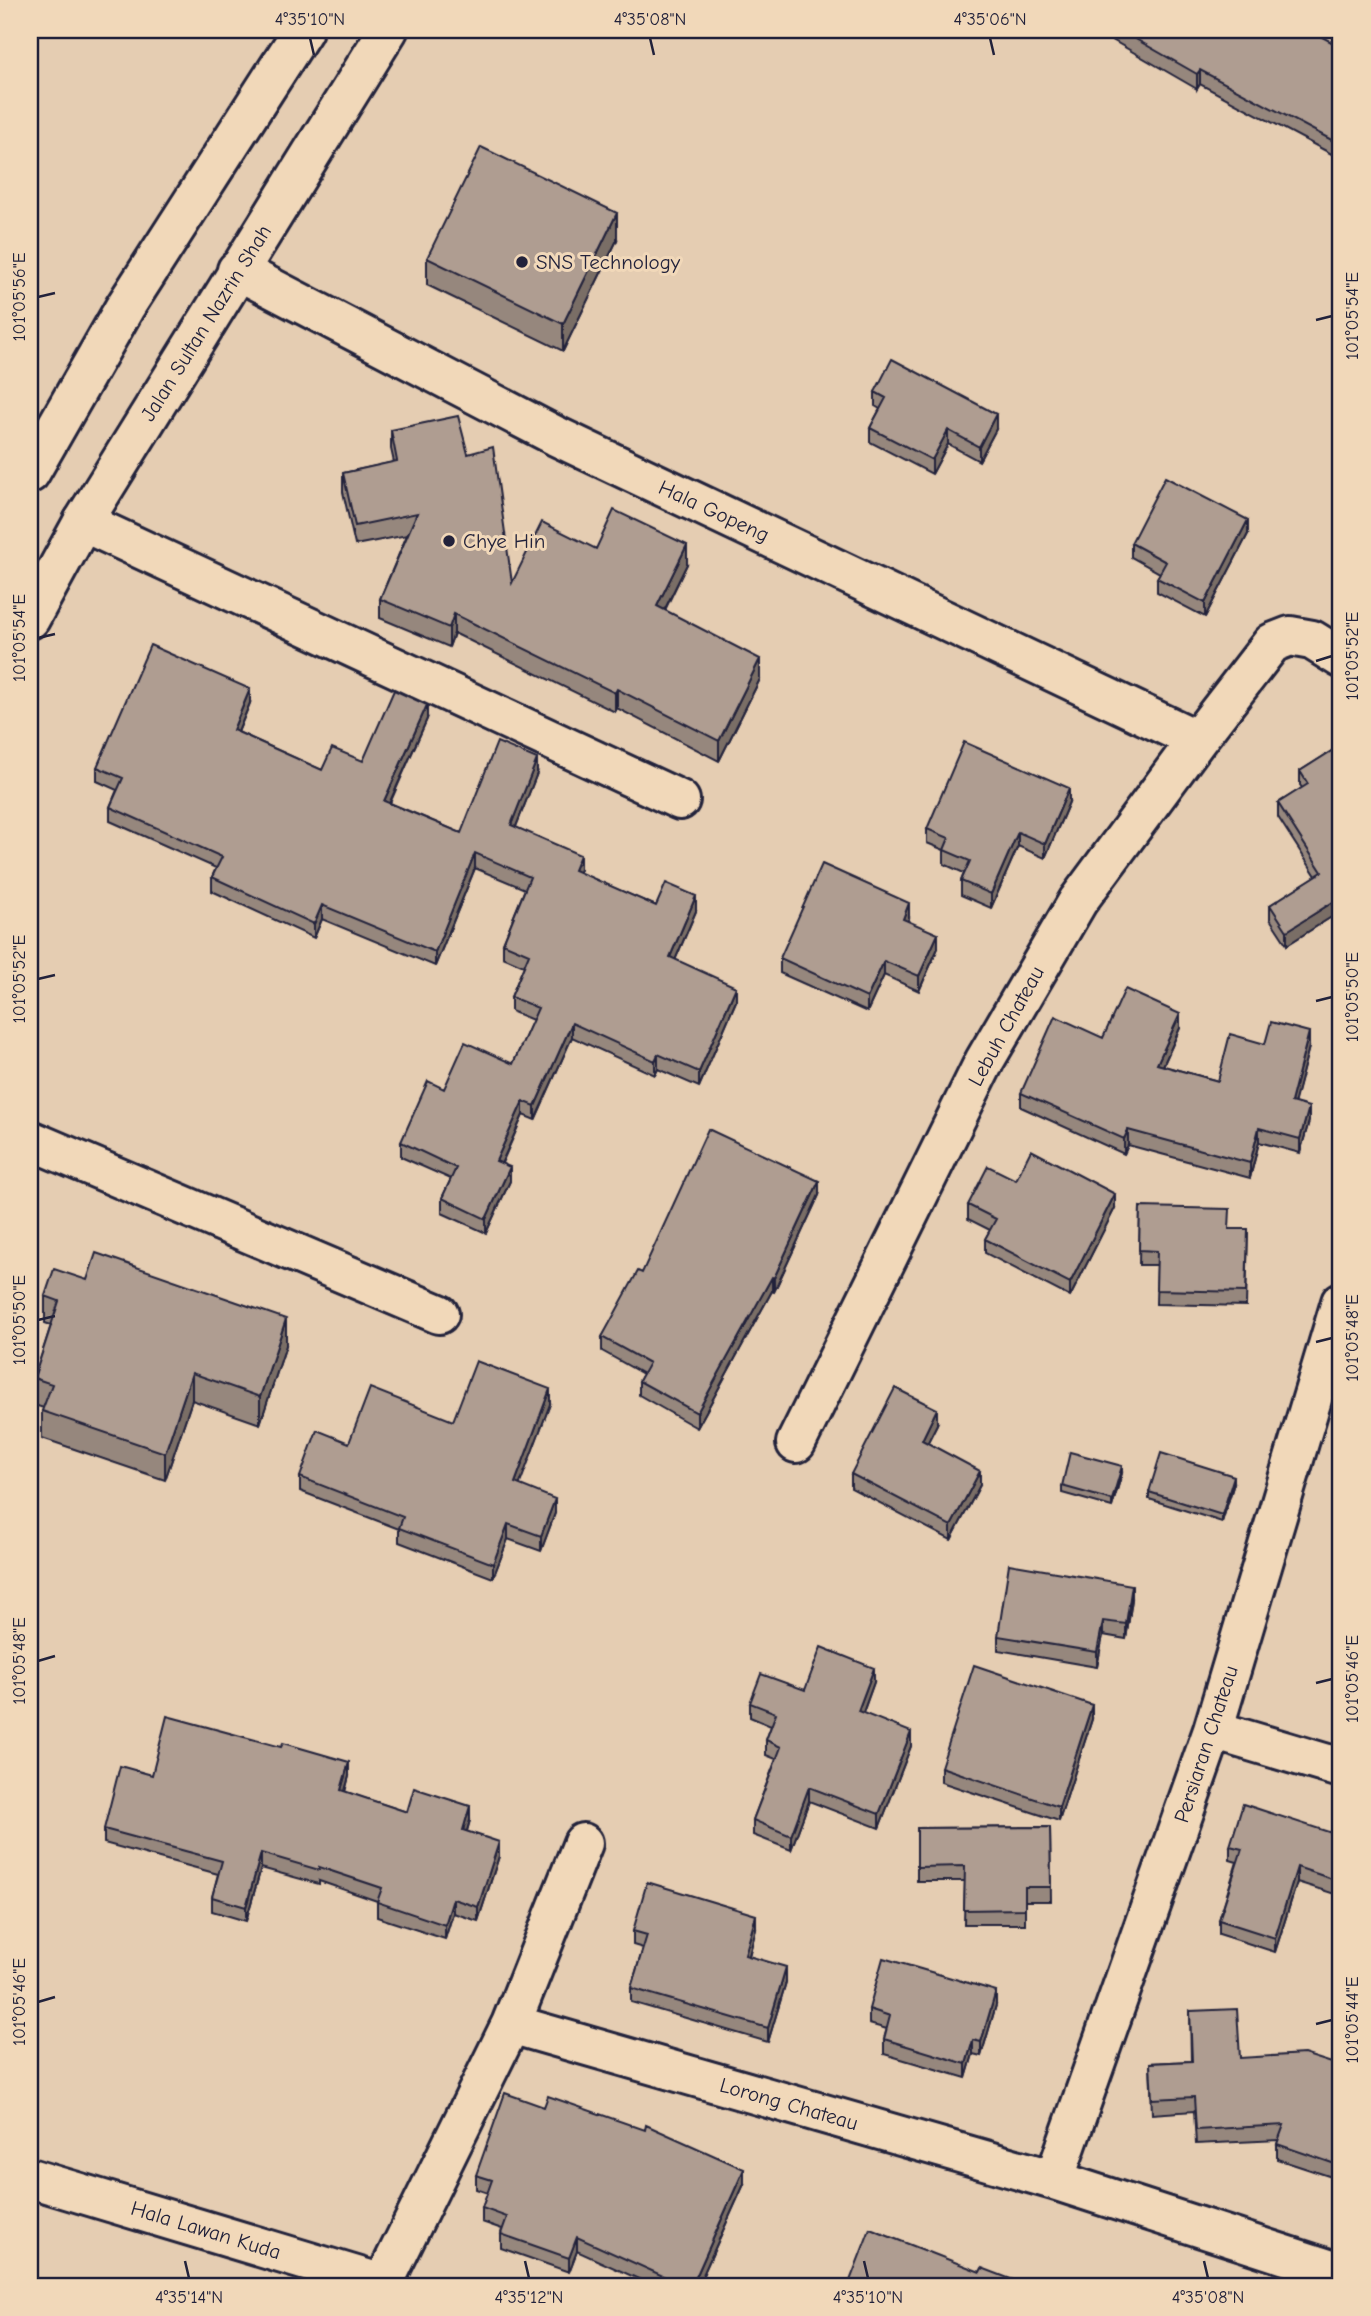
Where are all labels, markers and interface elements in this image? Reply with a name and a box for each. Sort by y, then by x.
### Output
text: 4°35'10"N [275,9,345,30]
text: 4°35'08"N [614,9,686,30]
text: 4°35'06"N [953,9,1027,30]
street label: Jalan Sultan Nazrin Shah [136,221,276,425]
place label: SNS Technology [536,250,681,274]
text: 101°05'56"E [9,252,30,342]
marker: SNS Technology [514,254,530,270]
text: 101°05'54"E [1342,272,1363,360]
street label: Hala Gopeng [655,475,773,547]
place label: Chye Hin [463,529,545,553]
marker: Chye Hin [441,533,457,549]
text: 101°05'54"E [9,594,30,682]
text: 101°05'52"E [1342,611,1363,700]
text: 101°05'52"E [9,934,30,1023]
text: 101°05'50"E [1342,952,1363,1042]
street label: Lebuh Chateau [963,962,1049,1090]
text: 101°05'50"E [9,1275,30,1365]
text: 101°05'48"E [1342,1294,1363,1382]
text: 101°05'48"E [9,1617,30,1705]
text: 101°05'46"E [1342,1635,1363,1723]
street label: Persiaran Chateau [1169,1662,1243,1826]
text: 101°05'46"E [9,1958,30,2046]
text: 101°05'44"E [1342,1976,1363,2064]
street label: Lorong Chateau [717,2073,861,2135]
street label: Hala Lawan Kuda [128,2196,284,2264]
text: 4°35'14"N [155,2287,223,2308]
text: 4°35'12"N [495,2287,563,2308]
text: 4°35'10"N [833,2287,903,2308]
text: 4°35'08"N [1172,2287,1244,2308]

